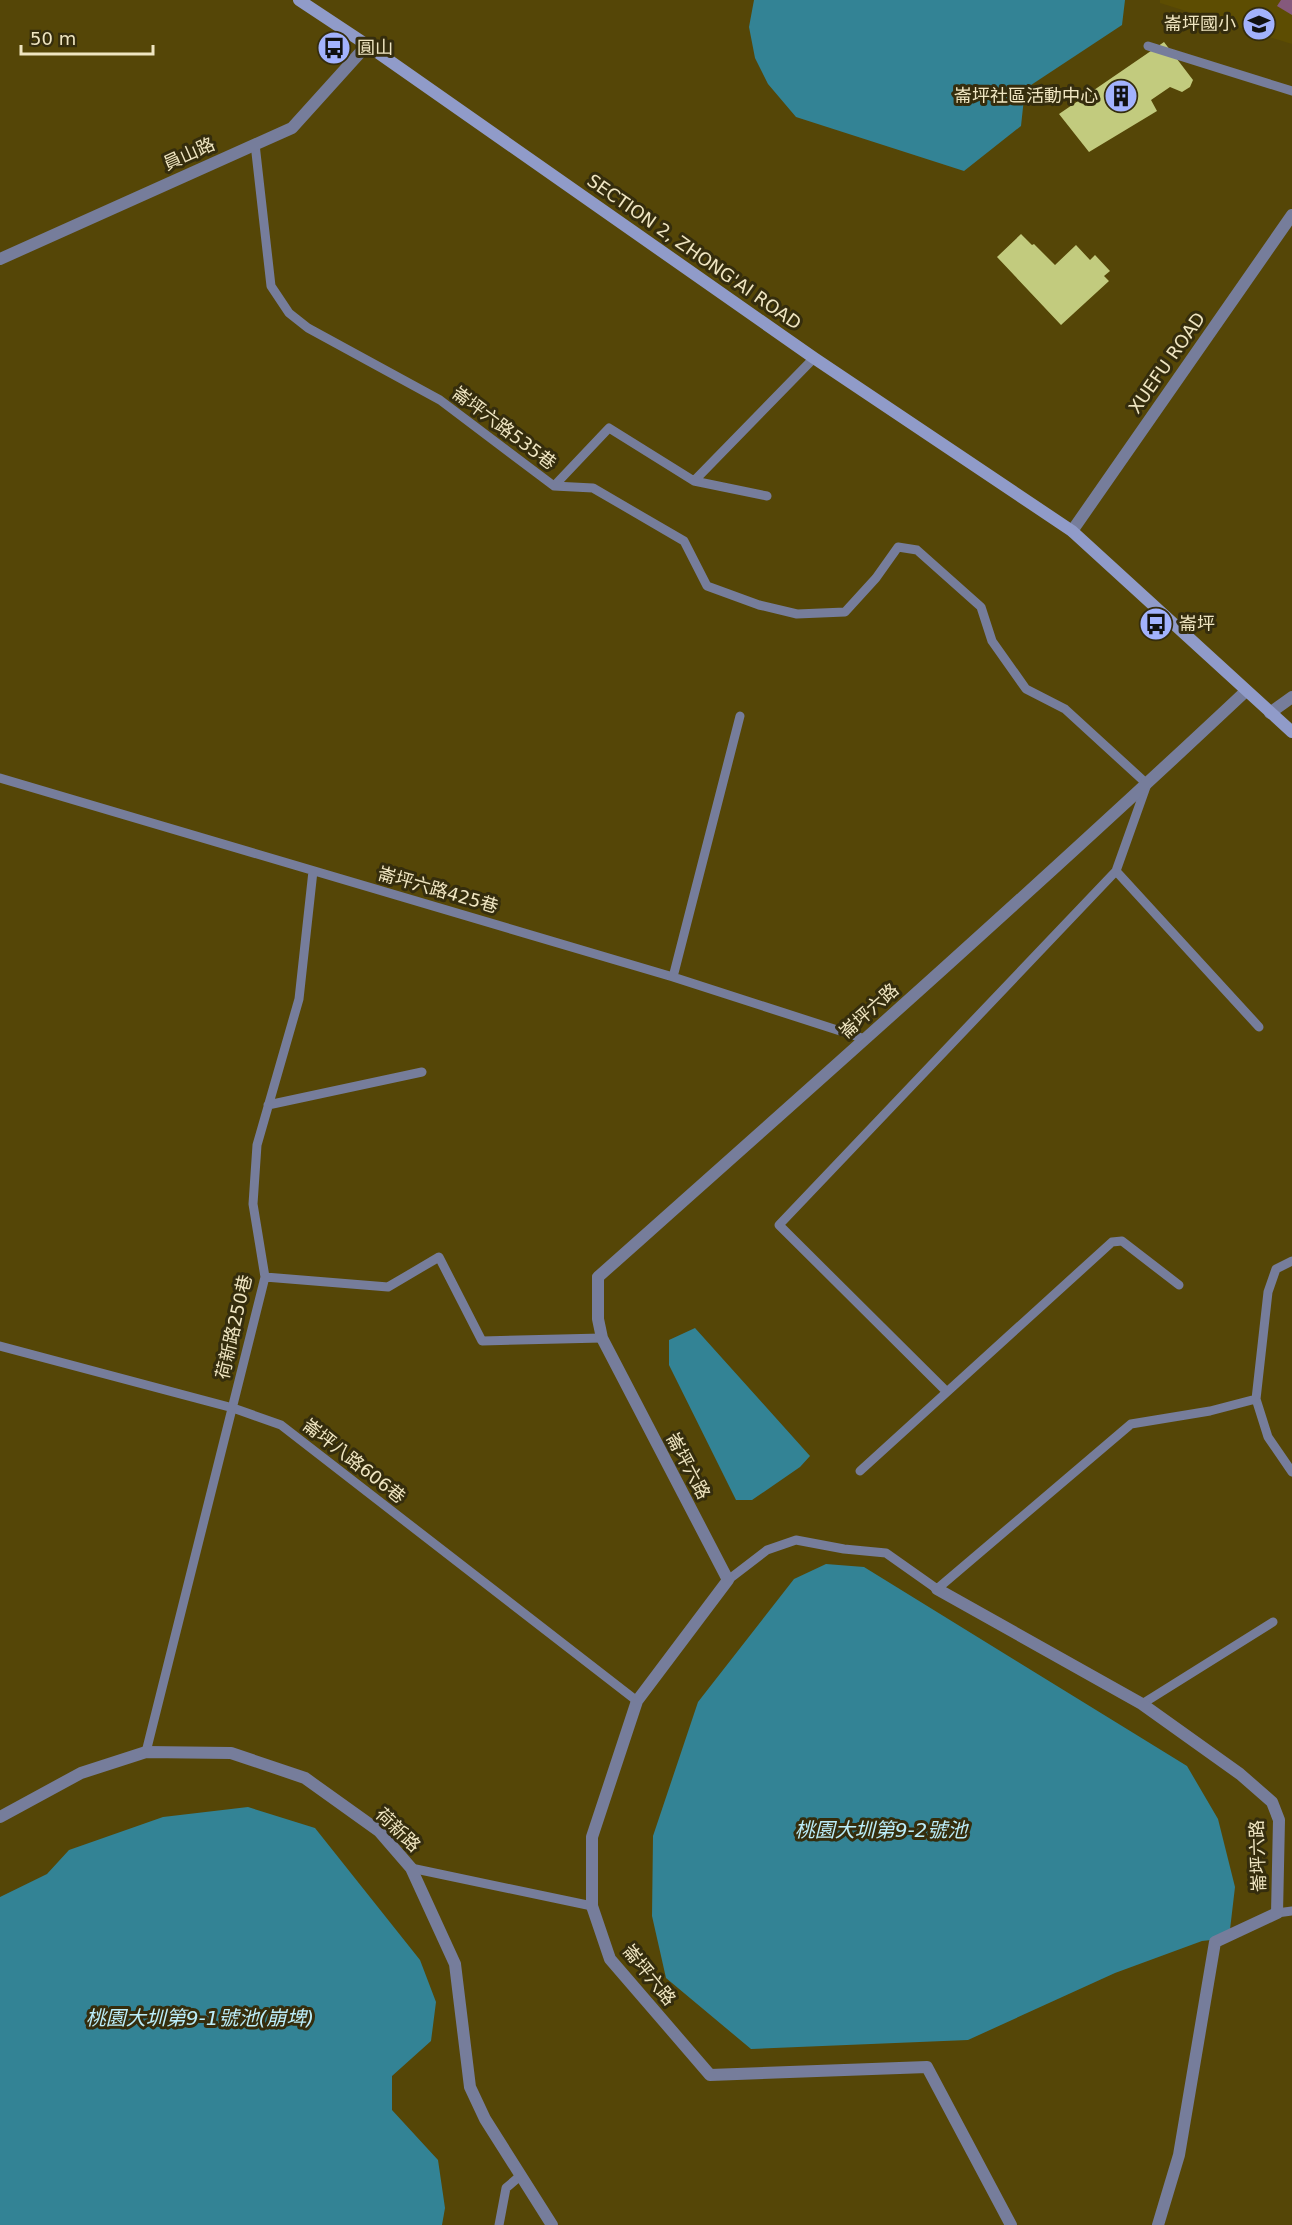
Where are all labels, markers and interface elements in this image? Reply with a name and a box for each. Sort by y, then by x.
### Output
school or university icon: 崙坪國小 [1241,6,1277,42]
place label: 崙坪國小 [1164,13,1236,34]
scale bar [21,18,153,56]
text: 50 m [30,28,76,49]
bus stop icon: 圓山 [316,30,352,66]
place label: 圓山 [357,37,393,58]
building icon: 崙坪社區活動中心 [1103,78,1139,114]
place label: 崙坪社區活動中心 [954,85,1098,106]
street label: 員山路 [160,133,218,174]
street label: SECTION 2, ZHONG'AI ROAD [583,170,805,334]
street label: XUEFU ROAD [1124,308,1209,417]
street label: 崙坪六路535巷 [448,382,560,473]
bus stop icon: 崙坪 [1138,606,1174,642]
place label: 崙坪 [1179,613,1215,634]
street label: 崙坪六路425巷 [375,862,501,917]
street label: 崙坪六路 [835,979,902,1043]
street label: 荷新路250巷 [211,1273,256,1381]
street label: 崙坪八路606巷 [299,1414,410,1507]
street label: 崙坪六路 [662,1429,715,1502]
street label: 荷新路 [372,1803,425,1856]
water label: 桃園大圳第9-2號池 [795,1818,969,1842]
street label: 崙坪六路 [1246,1820,1269,1892]
street label: 崙坪六路 [619,1940,680,2009]
water label: 桃園大圳第9-1號池(崩埤) [86,2006,314,2030]

